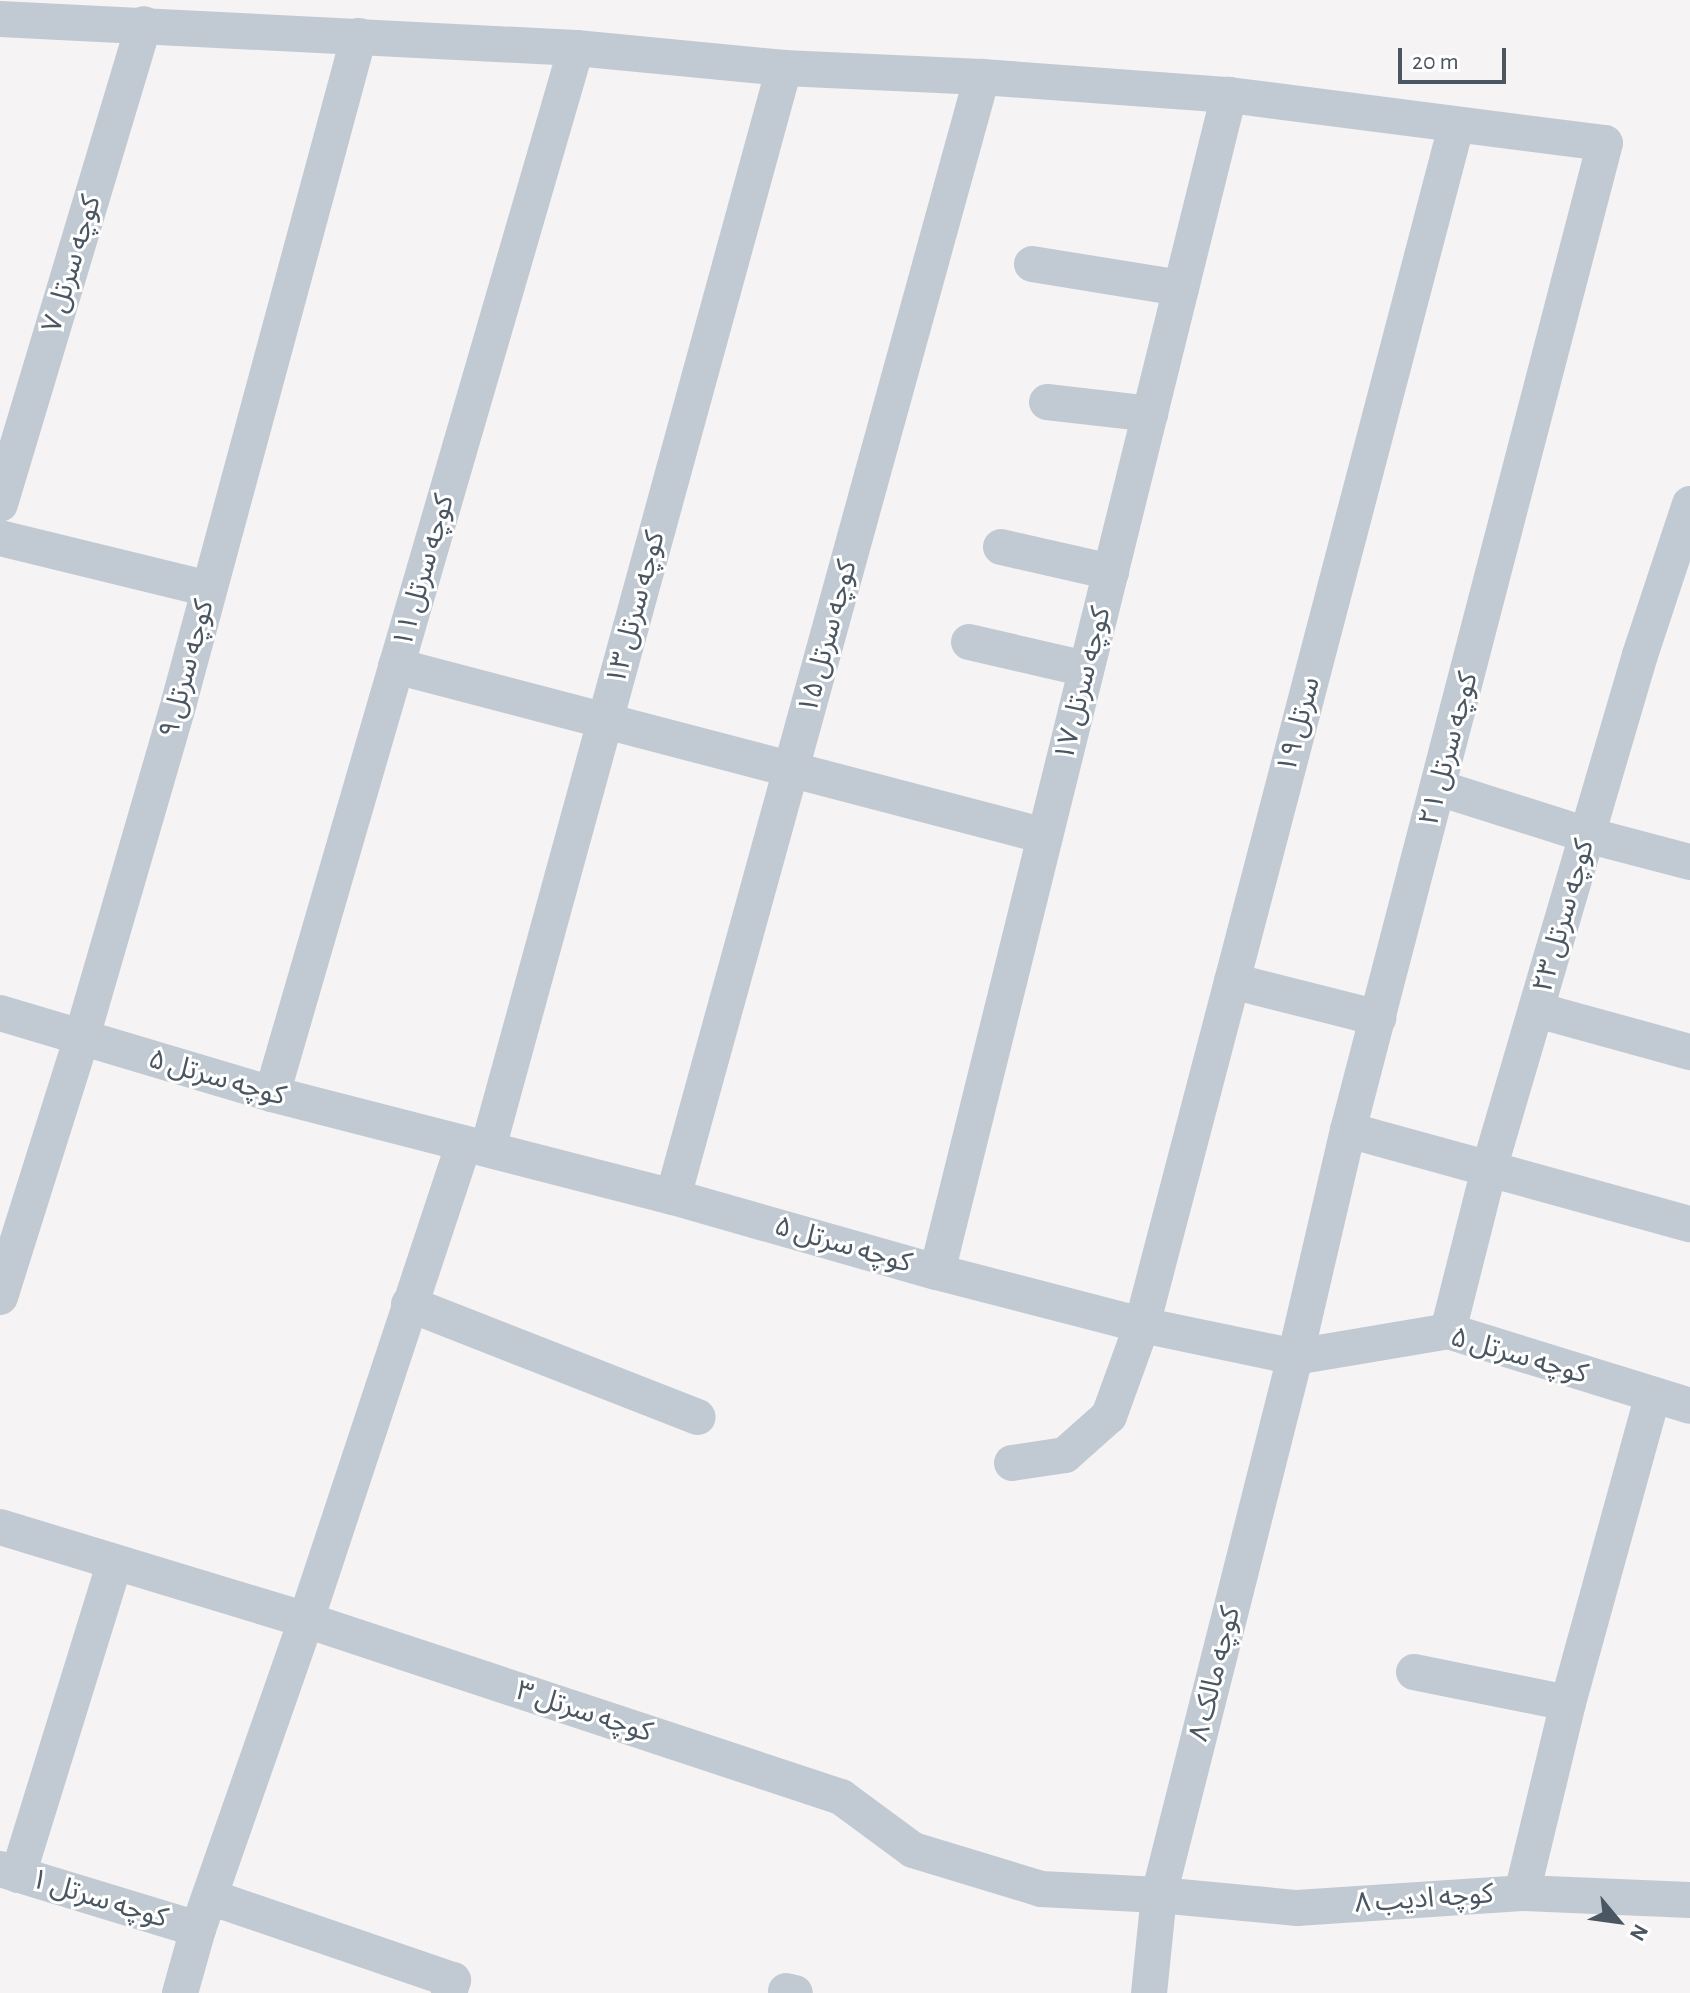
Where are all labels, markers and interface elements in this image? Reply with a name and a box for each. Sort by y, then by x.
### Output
scale bar [1402,32,1510,82]
text: 20 m [1412,50,1459,74]
street label: کوچه سرتل ۷ [35,192,109,336]
street label: کوچه سرتل ۱۱ [386,491,462,651]
street label: کوچه سرتل ۱۳ [599,528,673,688]
street label: کوچه سرتل ۱۵ [791,557,865,717]
street label: کوچه سرتل ۹ [153,596,221,742]
street label: کوچه سرتل ۱۷ [1048,604,1118,764]
street label: کوچه سرتل ۲۱ [1412,669,1486,829]
street label: سرتل ۱۹ [1270,673,1328,777]
street label: کوچه سرتل ۲۳ [1526,836,1602,996]
street label: کوچه سرتل ۵ [145,1042,289,1114]
street label: کوچه سرتل ۵ [771,1209,915,1281]
street label: کوچه سرتل ۵ [1447,1320,1591,1392]
street label: کوچه مالک ۸ [1182,1603,1248,1745]
street label: کوچه سرتل ۳ [512,1674,656,1750]
street label: کوچه سرتل ۱ [27,1862,171,1936]
street label: کوچه ادیب ۸ [1353,1877,1495,1921]
north arrow [1578,1881,1658,1961]
text: N [1626,1921,1652,1945]

